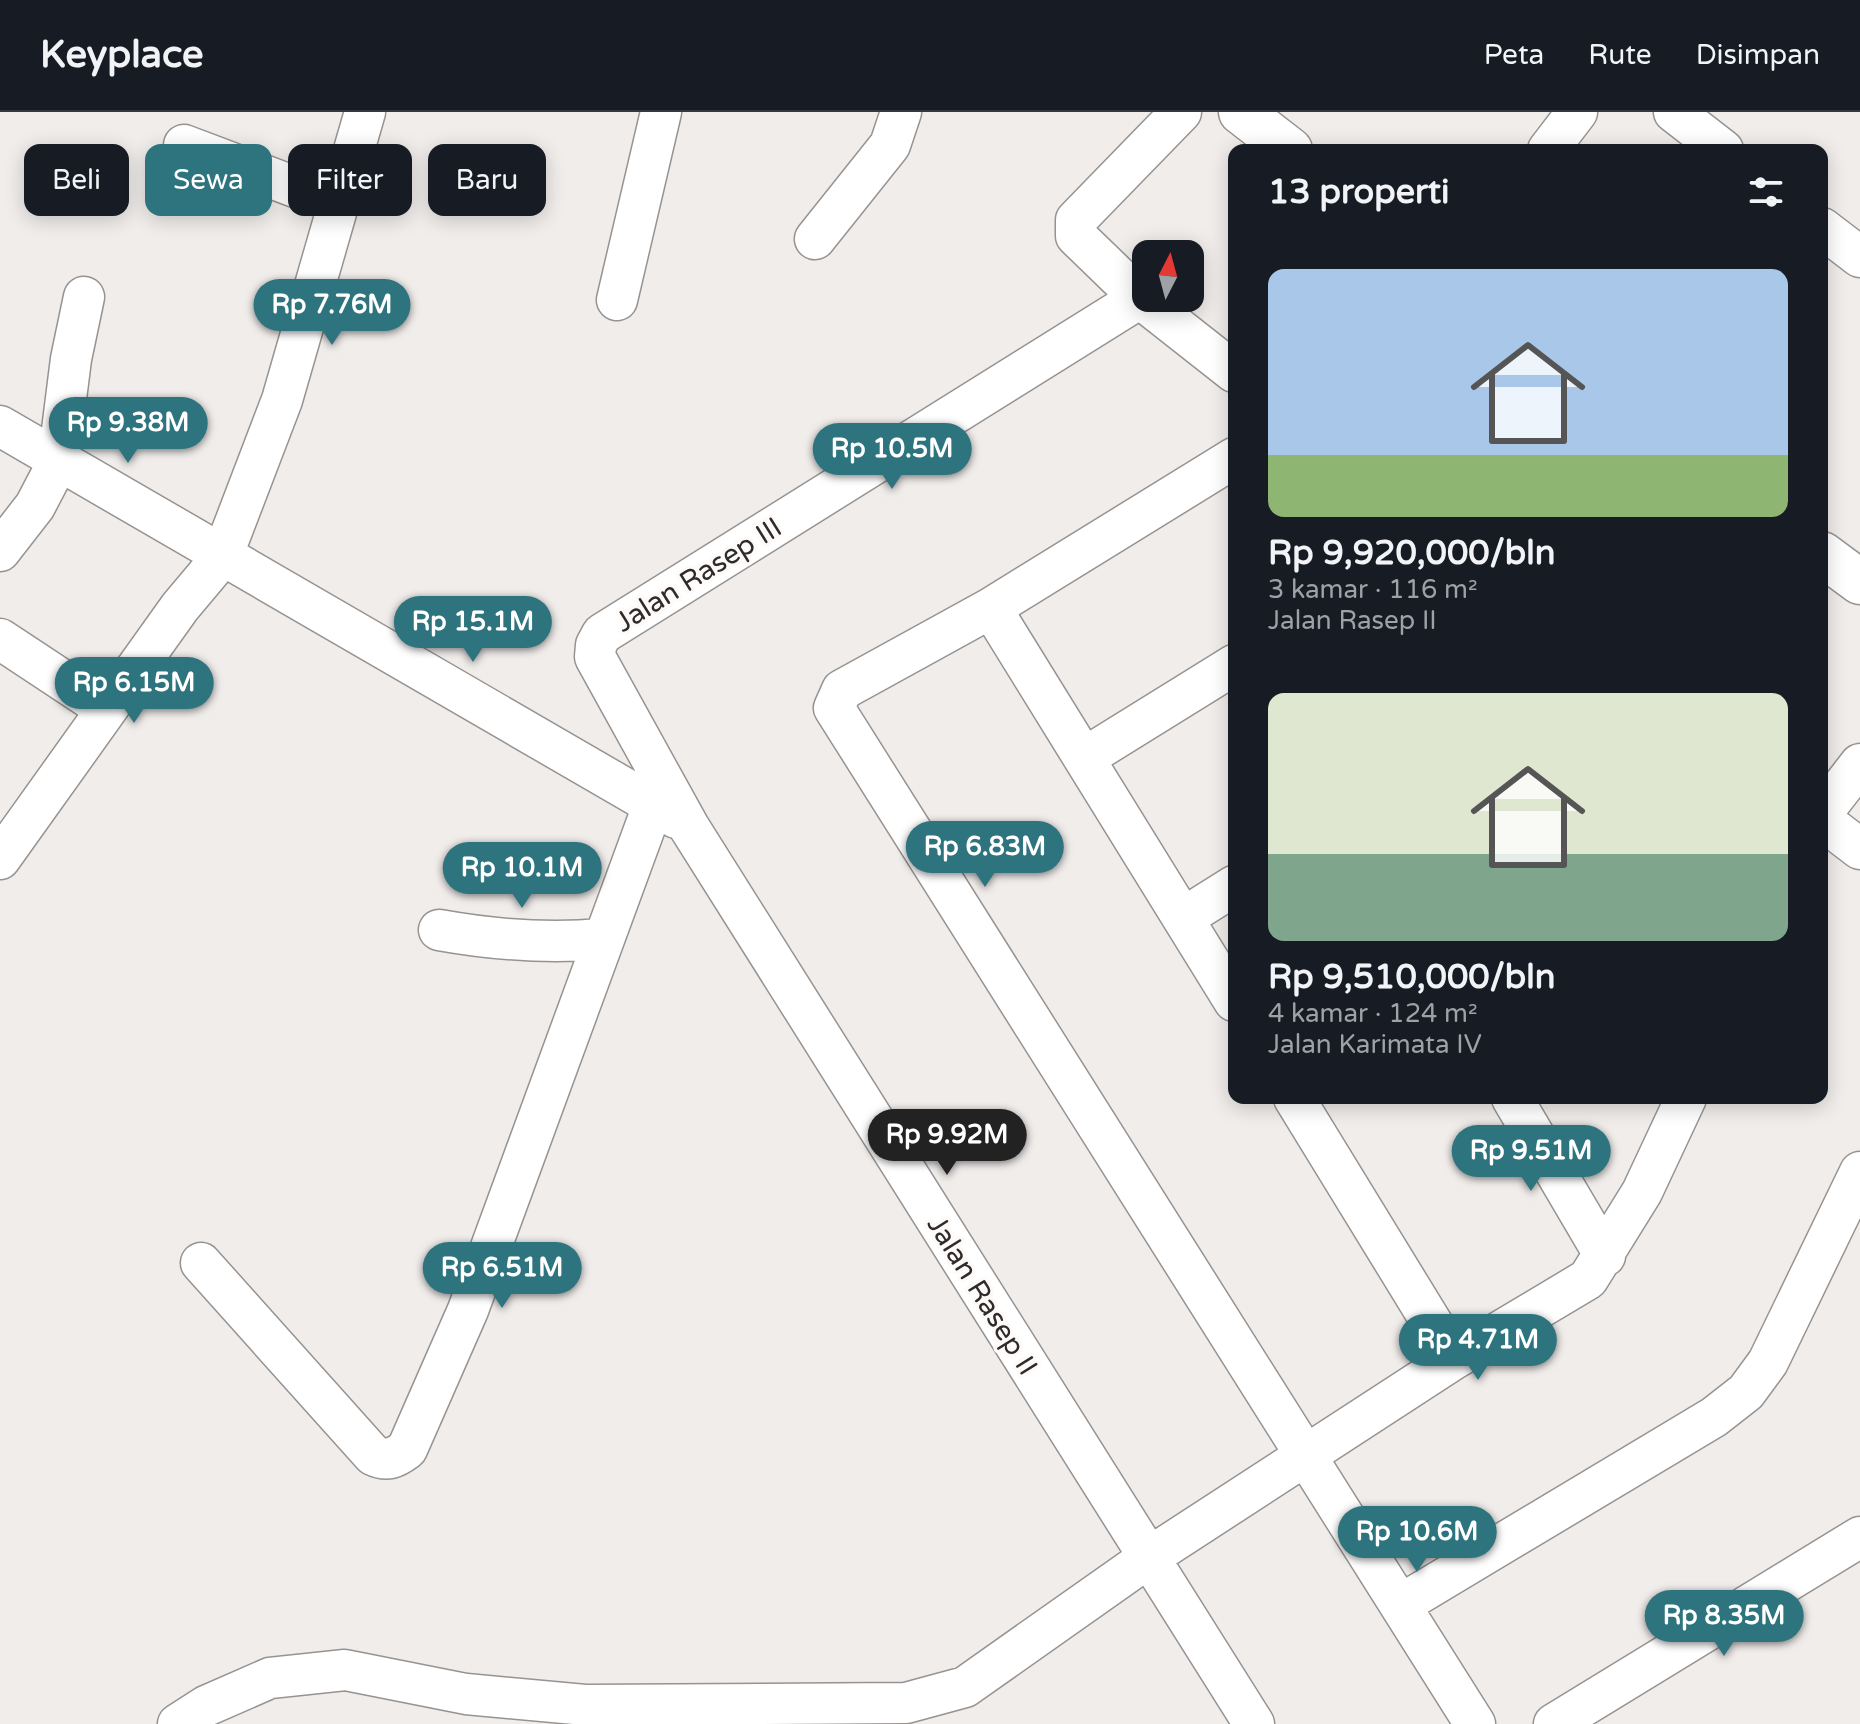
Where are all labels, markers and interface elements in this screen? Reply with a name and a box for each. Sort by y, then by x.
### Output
text: Keyplace [40,32,204,78]
text: Peta [1484,38,1544,72]
text: Rute [1588,38,1652,72]
text: Disimpan [1696,38,1820,72]
chip: Beli [24,144,129,216]
chip: Sewa [145,144,272,216]
chip: Filter [288,144,412,216]
chip: Baru [428,144,546,216]
icon: filters [1744,170,1788,214]
text: 13 properti [1268,172,1449,213]
north arrow [1132,240,1204,312]
map controls [1132,240,1204,312]
pin: Rp 7.76M [249,279,415,347]
text: Rp 7.76M [272,289,392,320]
icon: home [1456,321,1600,465]
pin: Rp 9.38M [45,397,211,465]
text: Rp 9.38M [67,407,189,438]
pin: Rp 10.5M [809,423,975,491]
text: Rp 10.5M [831,433,953,464]
street label: Jalan Rasep III [609,510,788,640]
text: Rp 9,920,000/bln [1268,533,1555,574]
text: 3 kamar · 116 m² [1268,574,1478,605]
pin: Rp 15.1M [390,596,556,664]
text: Jalan Rasep II [1268,605,1437,636]
text: Rp 15.1M [412,606,534,637]
pin: Rp 6.15M [51,657,217,725]
text: Rp 6.15M [73,667,195,698]
icon: home [1456,745,1600,889]
pin: Rp 6.83M [902,821,1068,889]
text: Rp 6.83M [924,831,1046,862]
pin: Rp 10.1M [439,842,605,910]
text: Rp 10.1M [461,852,583,883]
text: Rp 9,510,000/bln [1268,957,1555,998]
text: 4 kamar · 124 m² [1268,998,1478,1029]
text: Jalan Karimata IV [1268,1029,1482,1060]
pin: Rp 9.92M [864,1109,1030,1177]
text: Rp 9.92M [886,1119,1008,1150]
pin: Rp 9.51M [1448,1125,1614,1193]
text: Rp 9.51M [1470,1135,1592,1166]
street label: Jalan Rasep II [920,1209,1045,1382]
pin: Rp 6.51M [419,1242,585,1310]
text: Rp 6.51M [441,1252,563,1283]
pin: Rp 4.71M [1395,1314,1561,1382]
text: Rp 4.71M [1417,1324,1539,1355]
pin: Rp 10.6M [1334,1506,1500,1574]
text: Rp 10.6M [1356,1516,1478,1547]
pin: Rp 8.35M [1641,1590,1807,1658]
text: Rp 8.35M [1663,1600,1785,1631]

